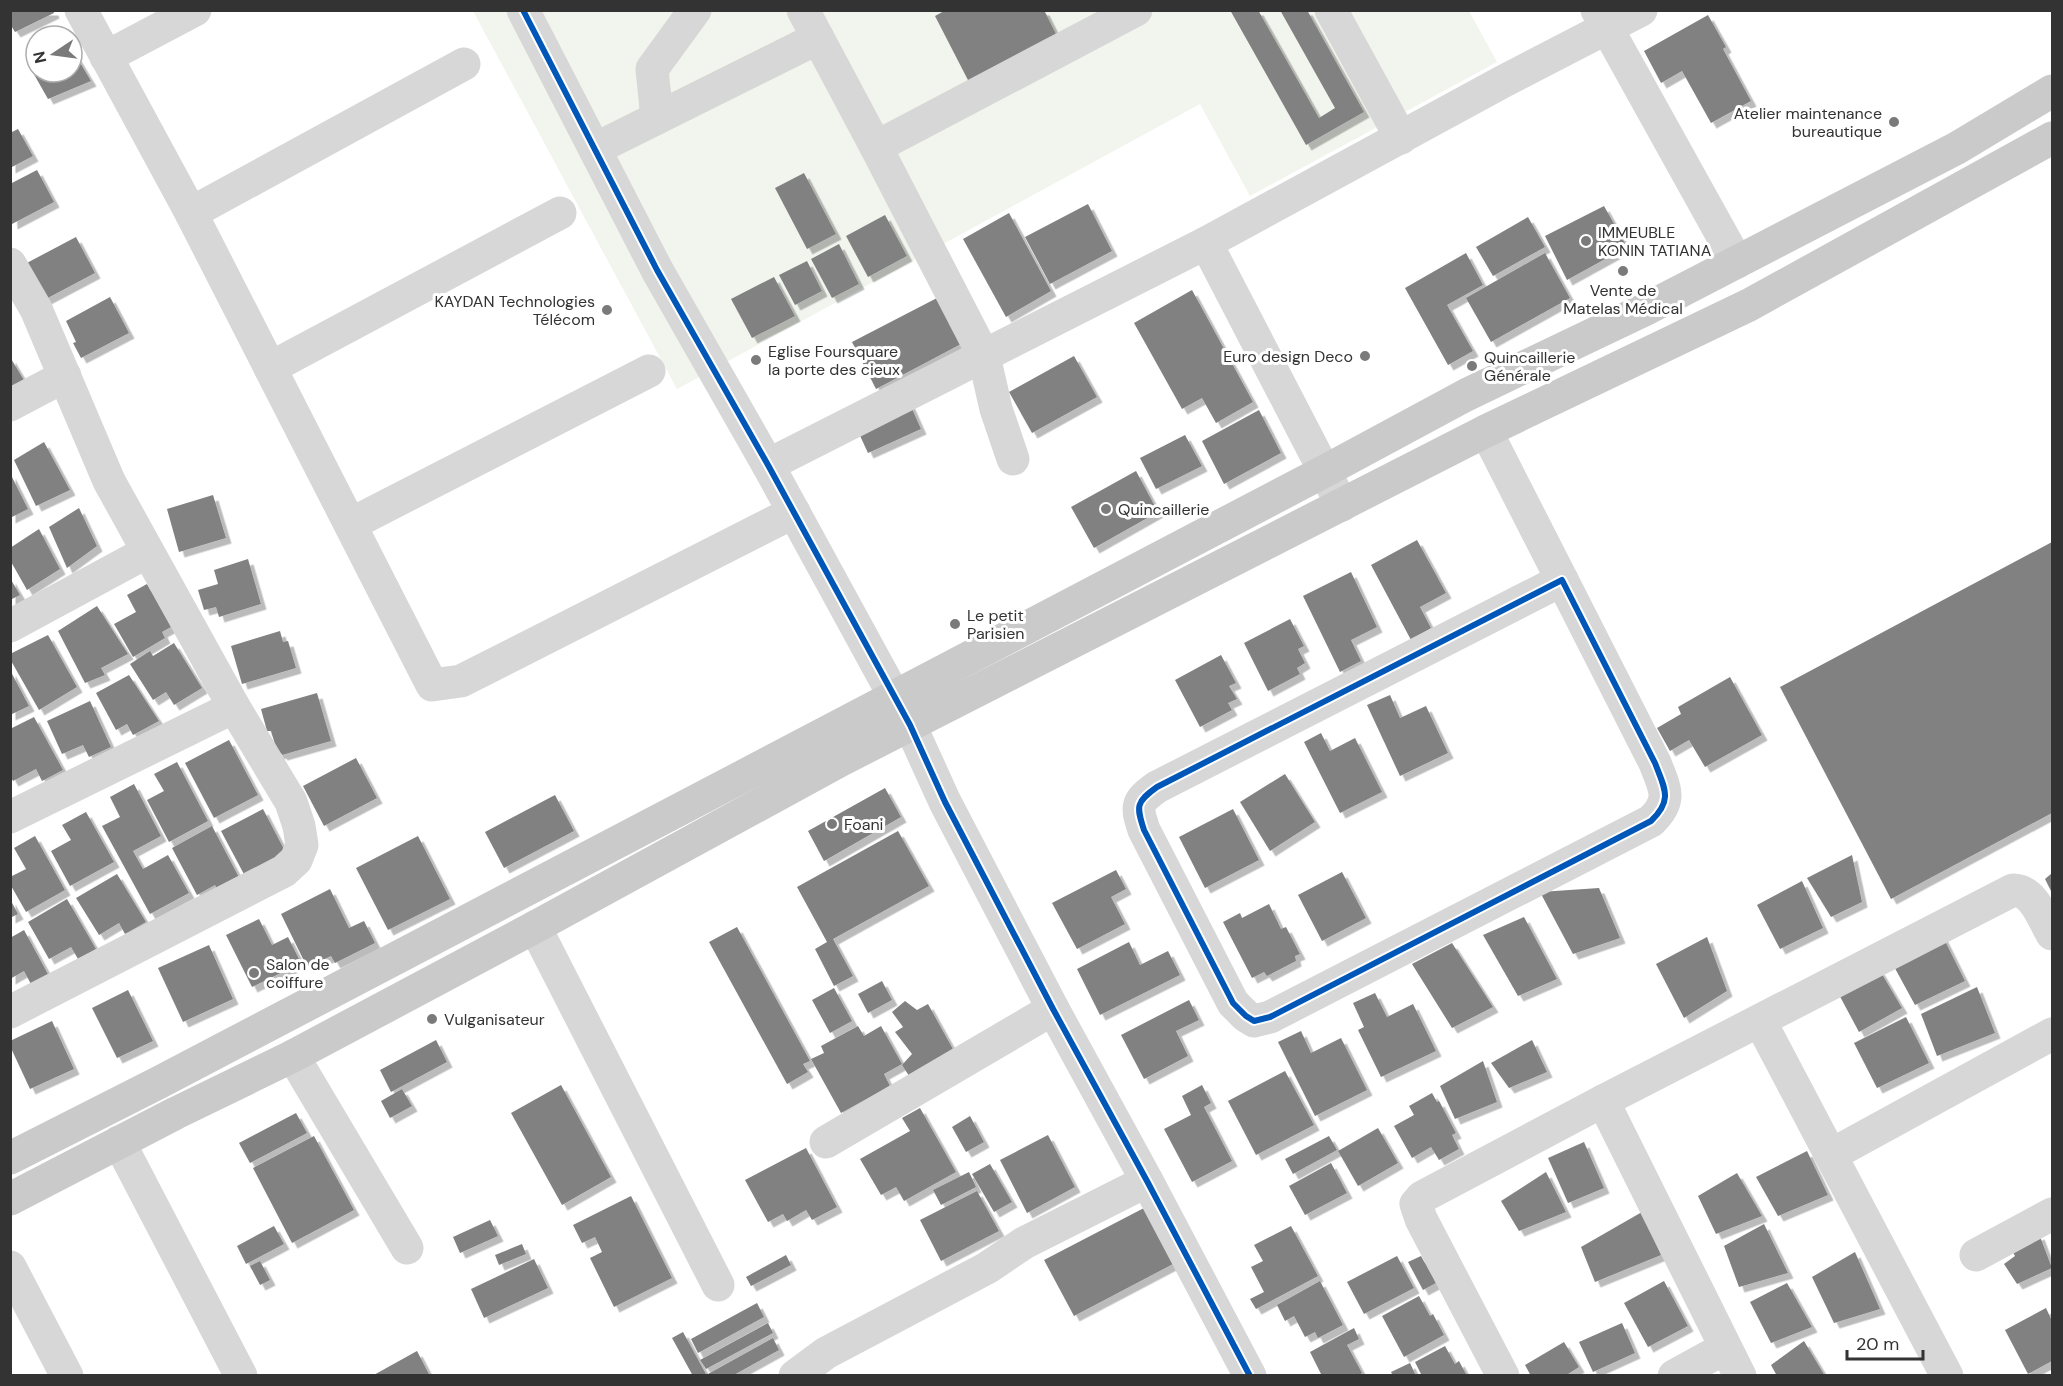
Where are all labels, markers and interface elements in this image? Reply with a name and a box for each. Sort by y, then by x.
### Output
north arrow [24,24,84,84]
text: N [28,49,51,65]
place label: Atelier maintenance bureautique [1734,103,1882,142]
marker: Atelier maintenance bureautique [1887,115,1901,129]
place label: IMMEUBLE KONIN TATIANA [1598,222,1712,261]
marker: IMMEUBLE KONIN TATIANA [1579,234,1593,248]
marker: Vente de Matelas Médical [1616,264,1630,278]
place label: Vente de Matelas Médical [1563,280,1683,319]
place label: KAYDAN Technologies Télécom [435,291,595,330]
marker: KAYDAN Technologies Télécom [600,303,614,317]
place label: Eglise Foursquare la porte des cieux [768,341,900,380]
place label: Euro design Deco [1223,346,1353,367]
place label: Quincaillerie Générale [1484,347,1575,386]
marker: Euro design Deco [1358,349,1372,363]
marker: Eglise Foursquare la porte des cieux [749,353,763,367]
marker: Quincaillerie Générale [1465,359,1479,373]
place label: Quincaillerie [1118,499,1209,520]
marker: Quincaillerie [1099,502,1113,516]
place label: Le petit Parisien [967,605,1025,644]
marker: Le petit Parisien [948,617,962,631]
place label: Foani [844,814,883,835]
marker: Foani [825,817,839,831]
place label: Salon de coiffure [266,954,330,993]
marker: Salon de coiffure [247,966,261,980]
place label: Vulganisateur [444,1009,545,1030]
marker: Vulganisateur [425,1012,439,1026]
scale bar [1847,1323,1924,1361]
text: 20 m [1856,1332,1899,1356]

